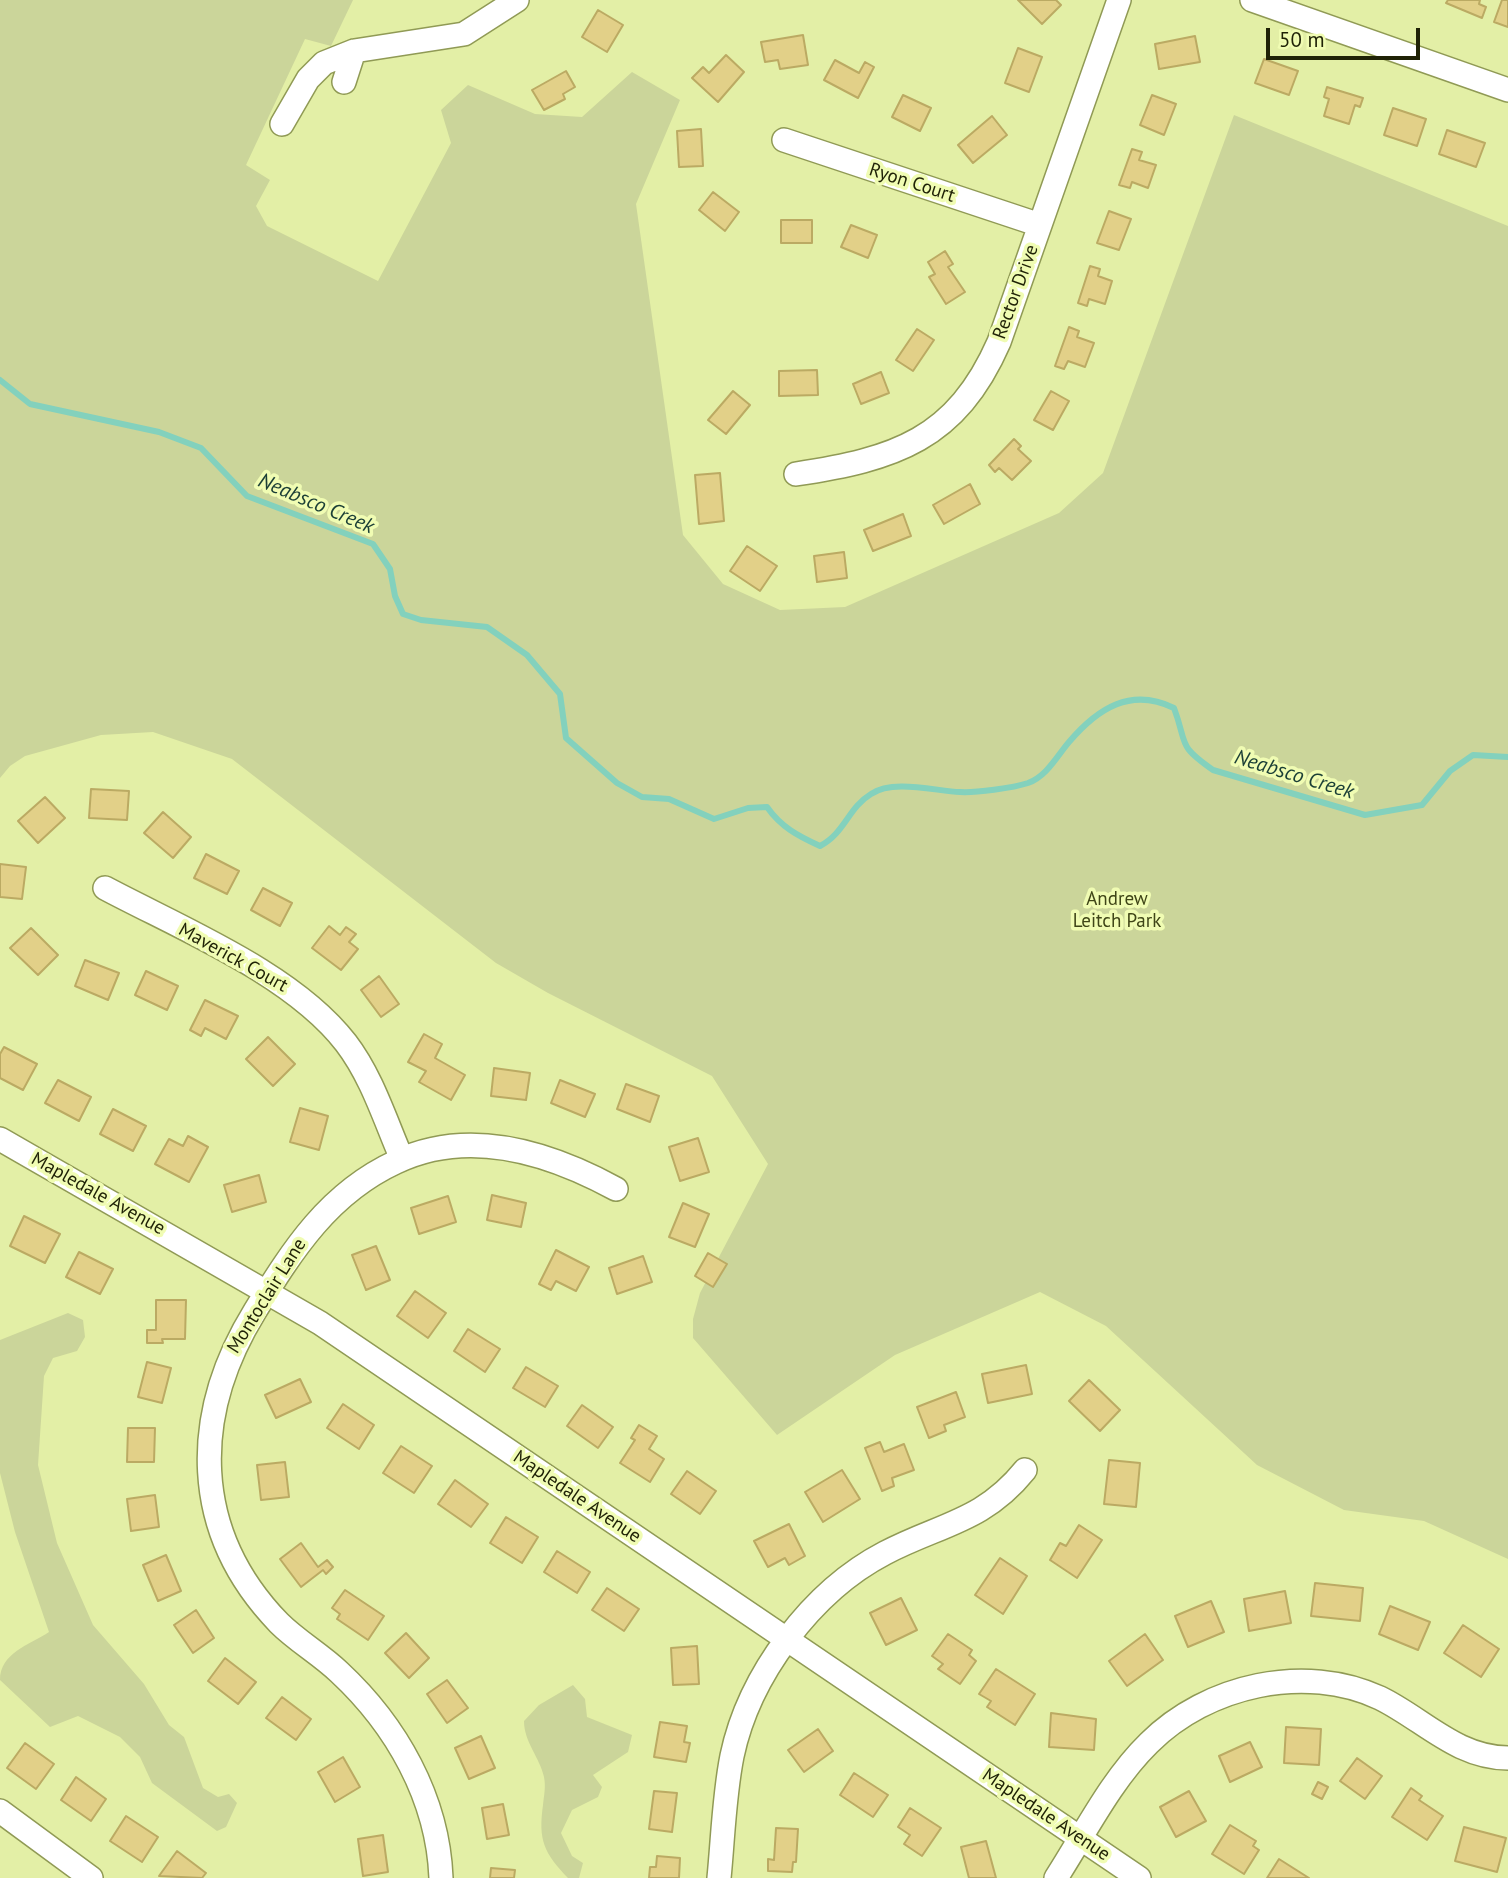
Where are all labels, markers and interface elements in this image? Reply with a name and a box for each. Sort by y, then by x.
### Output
scale bar [1270,14,1424,58]
text: 50 m [1279,26,1325,53]
street label: Ryon Court [866,158,958,208]
street label: Rector Drive [988,242,1044,342]
water label: Neabsco Creek [254,468,378,540]
water label: Neabsco Creek [1231,745,1357,805]
park label: Andrew Leitch Park [1073,889,1161,933]
street label: Maverick Court [174,919,292,997]
street label: Mapledale Avenue [27,1148,169,1240]
street label: Montoclair Lane [223,1234,311,1358]
street label: Mapledale Avenue [509,1446,645,1548]
street label: Mapledale Avenue [978,1764,1114,1866]

